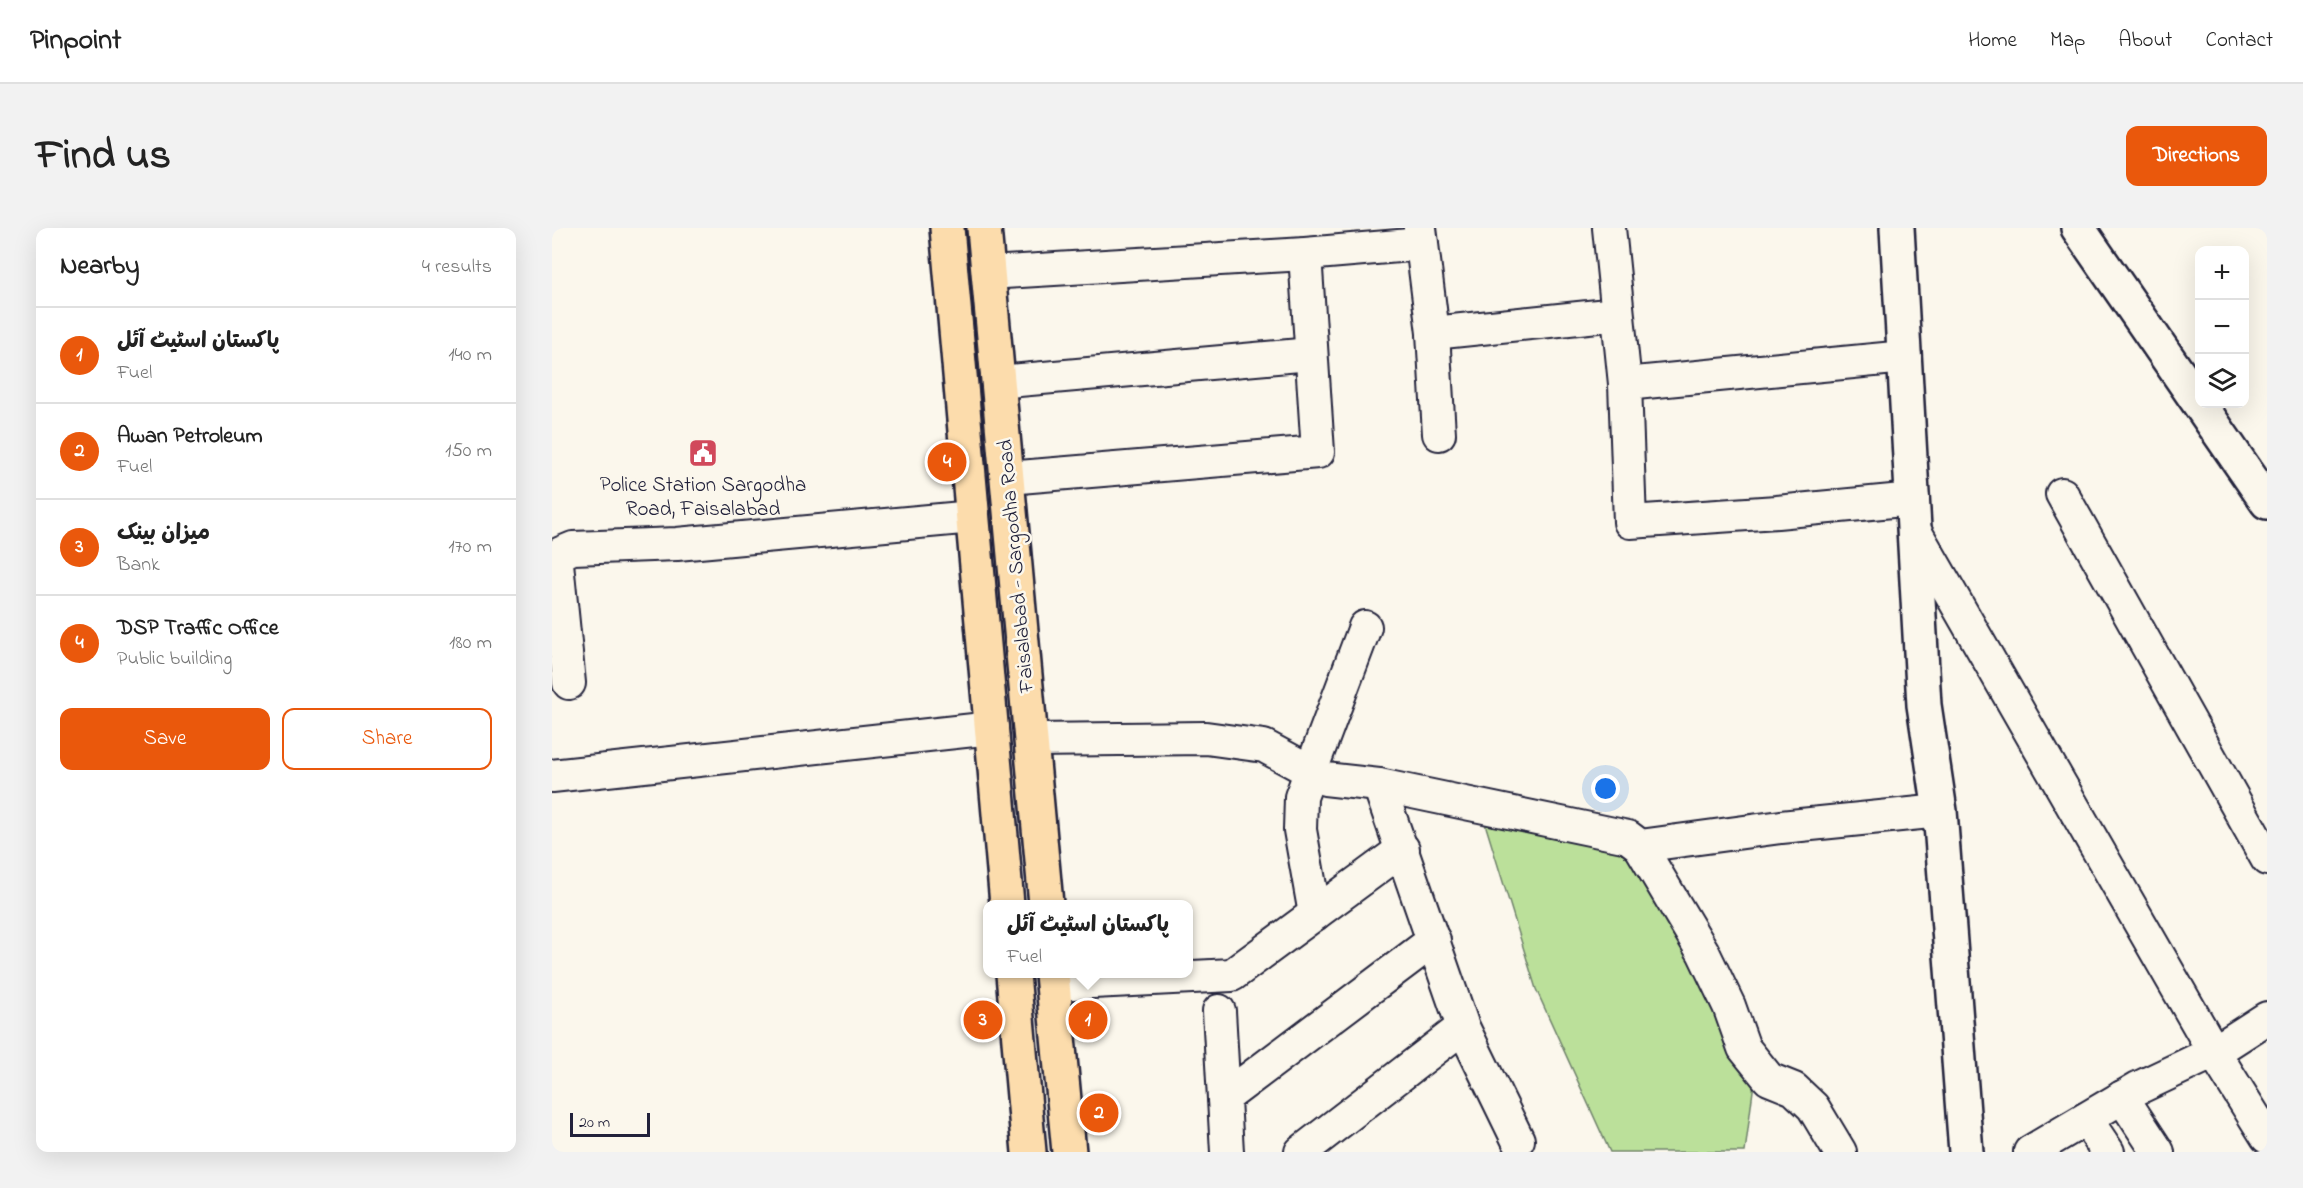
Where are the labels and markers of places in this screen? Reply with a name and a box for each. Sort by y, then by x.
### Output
public building icon: Police Station Sargodha Road, Faisalabad [687,437,719,469]
pin: 4 [928,440,966,484]
place label: Police Station Sargodha Road, Faisalabad [600,471,806,525]
pin: 3 [964,998,1002,1042]
pin: 1 [1068,998,1108,1042]
pin: 2 [1080,1090,1118,1136]

